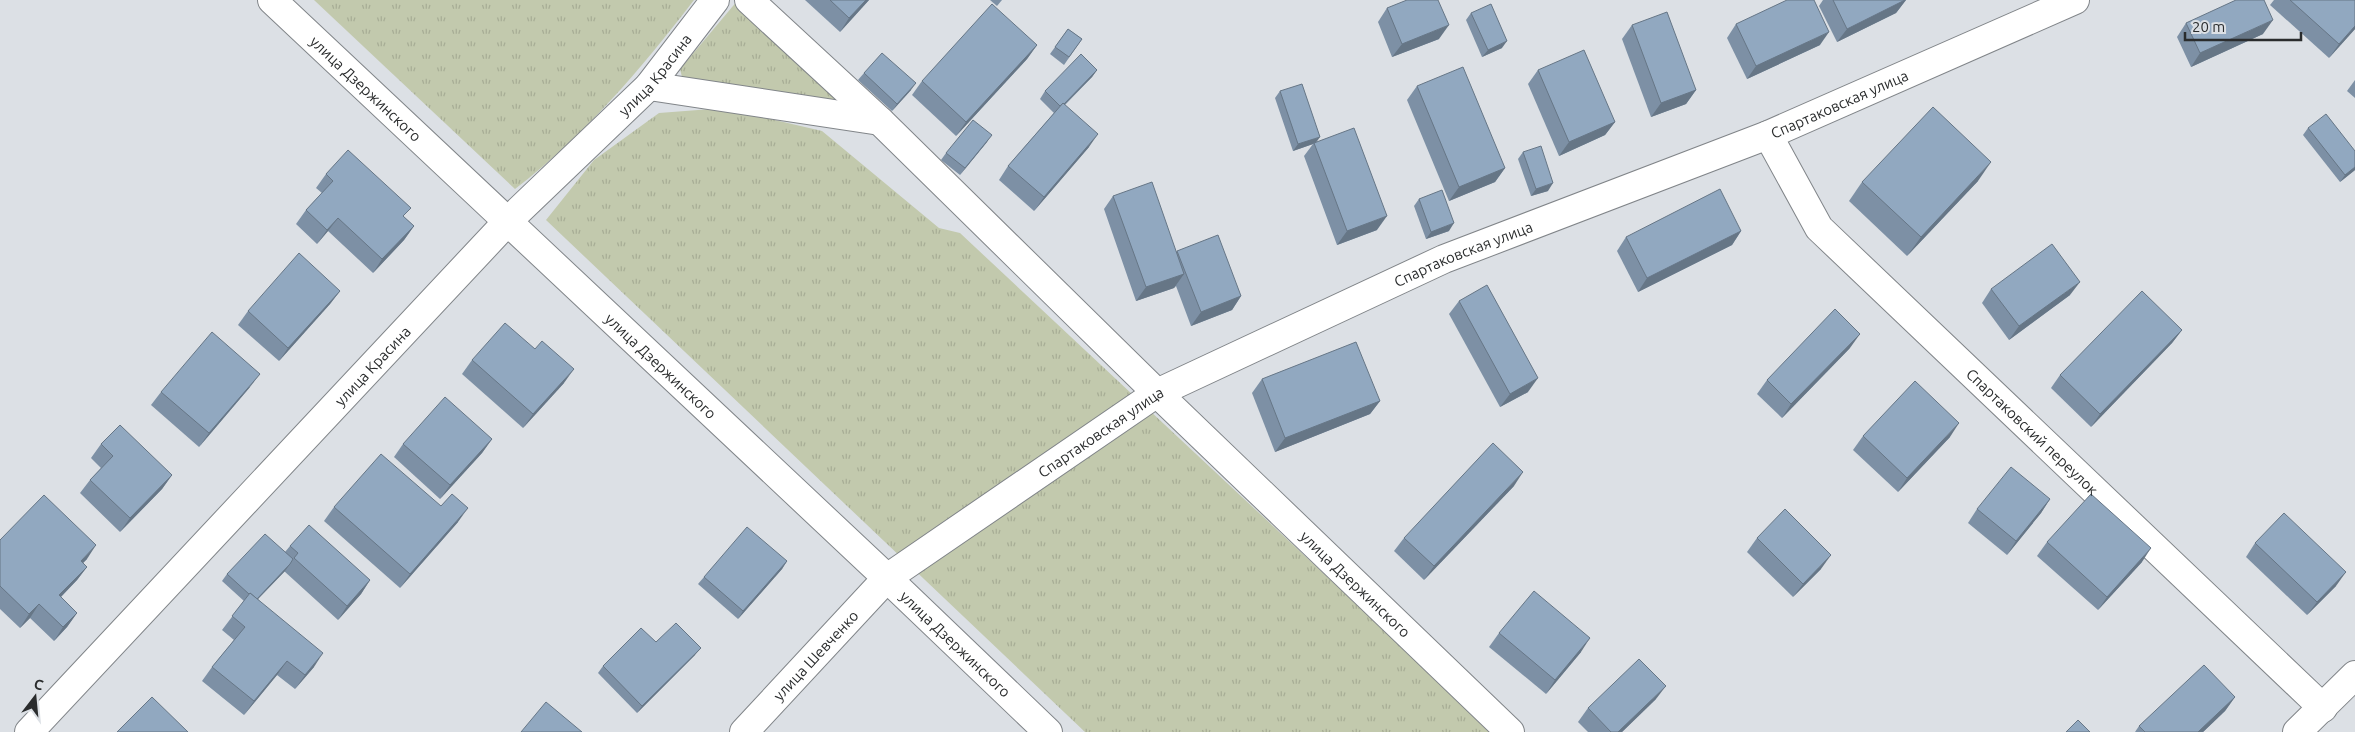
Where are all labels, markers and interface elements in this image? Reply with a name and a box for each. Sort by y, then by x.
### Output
scale bar [2185,10,2301,42]
text: 20 m [2192,18,2225,35]
street label: улица Красина [615,30,694,119]
street label: улица Дзержинского [307,32,425,145]
street label: Спартаковская улица [1768,66,1911,141]
street label: Спартаковская улица [1391,217,1535,290]
street label: улица Дзержинского [602,310,720,422]
street label: улица Красина [331,323,414,409]
street label: Спартаковский переулок [1963,365,2102,498]
street label: Спартаковская улица [1035,383,1166,481]
street label: улица Дзержинского [1297,527,1414,640]
street label: улица Дзержинского [897,587,1014,700]
street label: улица Шевченко [769,606,861,704]
north arrow [10,672,60,722]
text: С [32,676,45,693]

